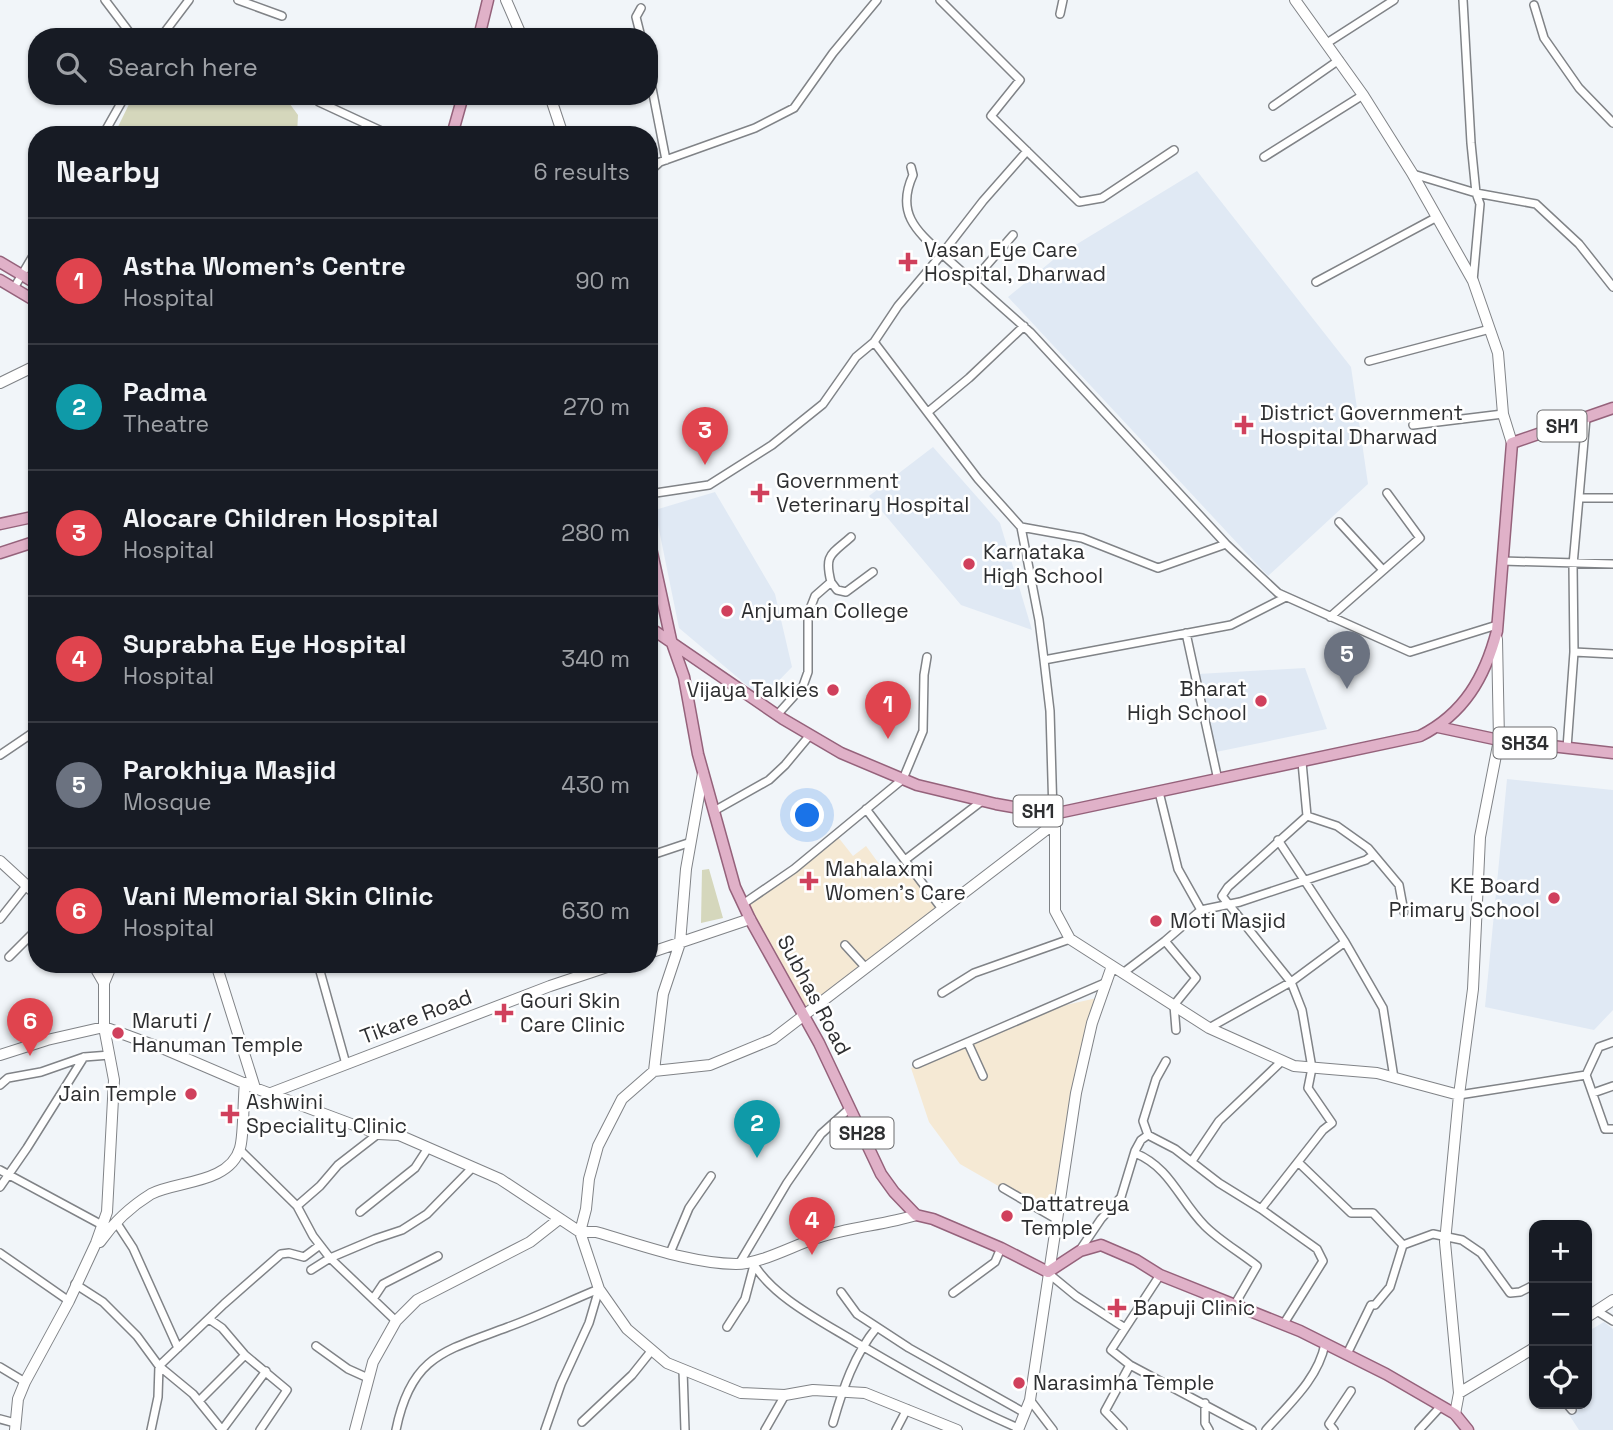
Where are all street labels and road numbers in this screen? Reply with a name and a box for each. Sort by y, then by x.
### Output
road number: SH1 [1538,410,1586,442]
road number: SH34 [1494,728,1556,758]
road number: SH1 [1014,796,1062,826]
street label: Subhas Road [772,930,857,1059]
street label: Tikare Road [356,983,475,1050]
road number: SH28 [830,1118,894,1148]

